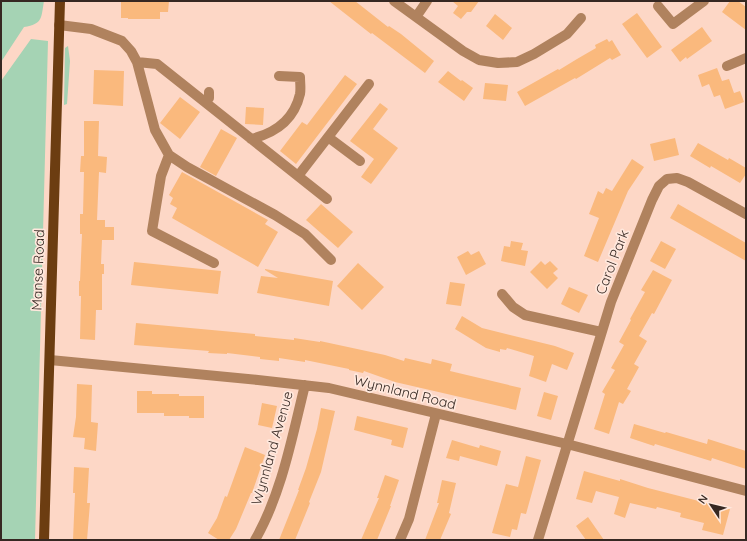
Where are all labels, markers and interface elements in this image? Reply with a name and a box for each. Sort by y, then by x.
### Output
street label: Carol Park [591,227,633,297]
street label: Manse Road [28,229,48,311]
street label: Wynnland Road [352,371,458,413]
street label: Wynnland Avenue [247,389,297,507]
north arrow [691,485,731,525]
text: N [695,492,711,507]

